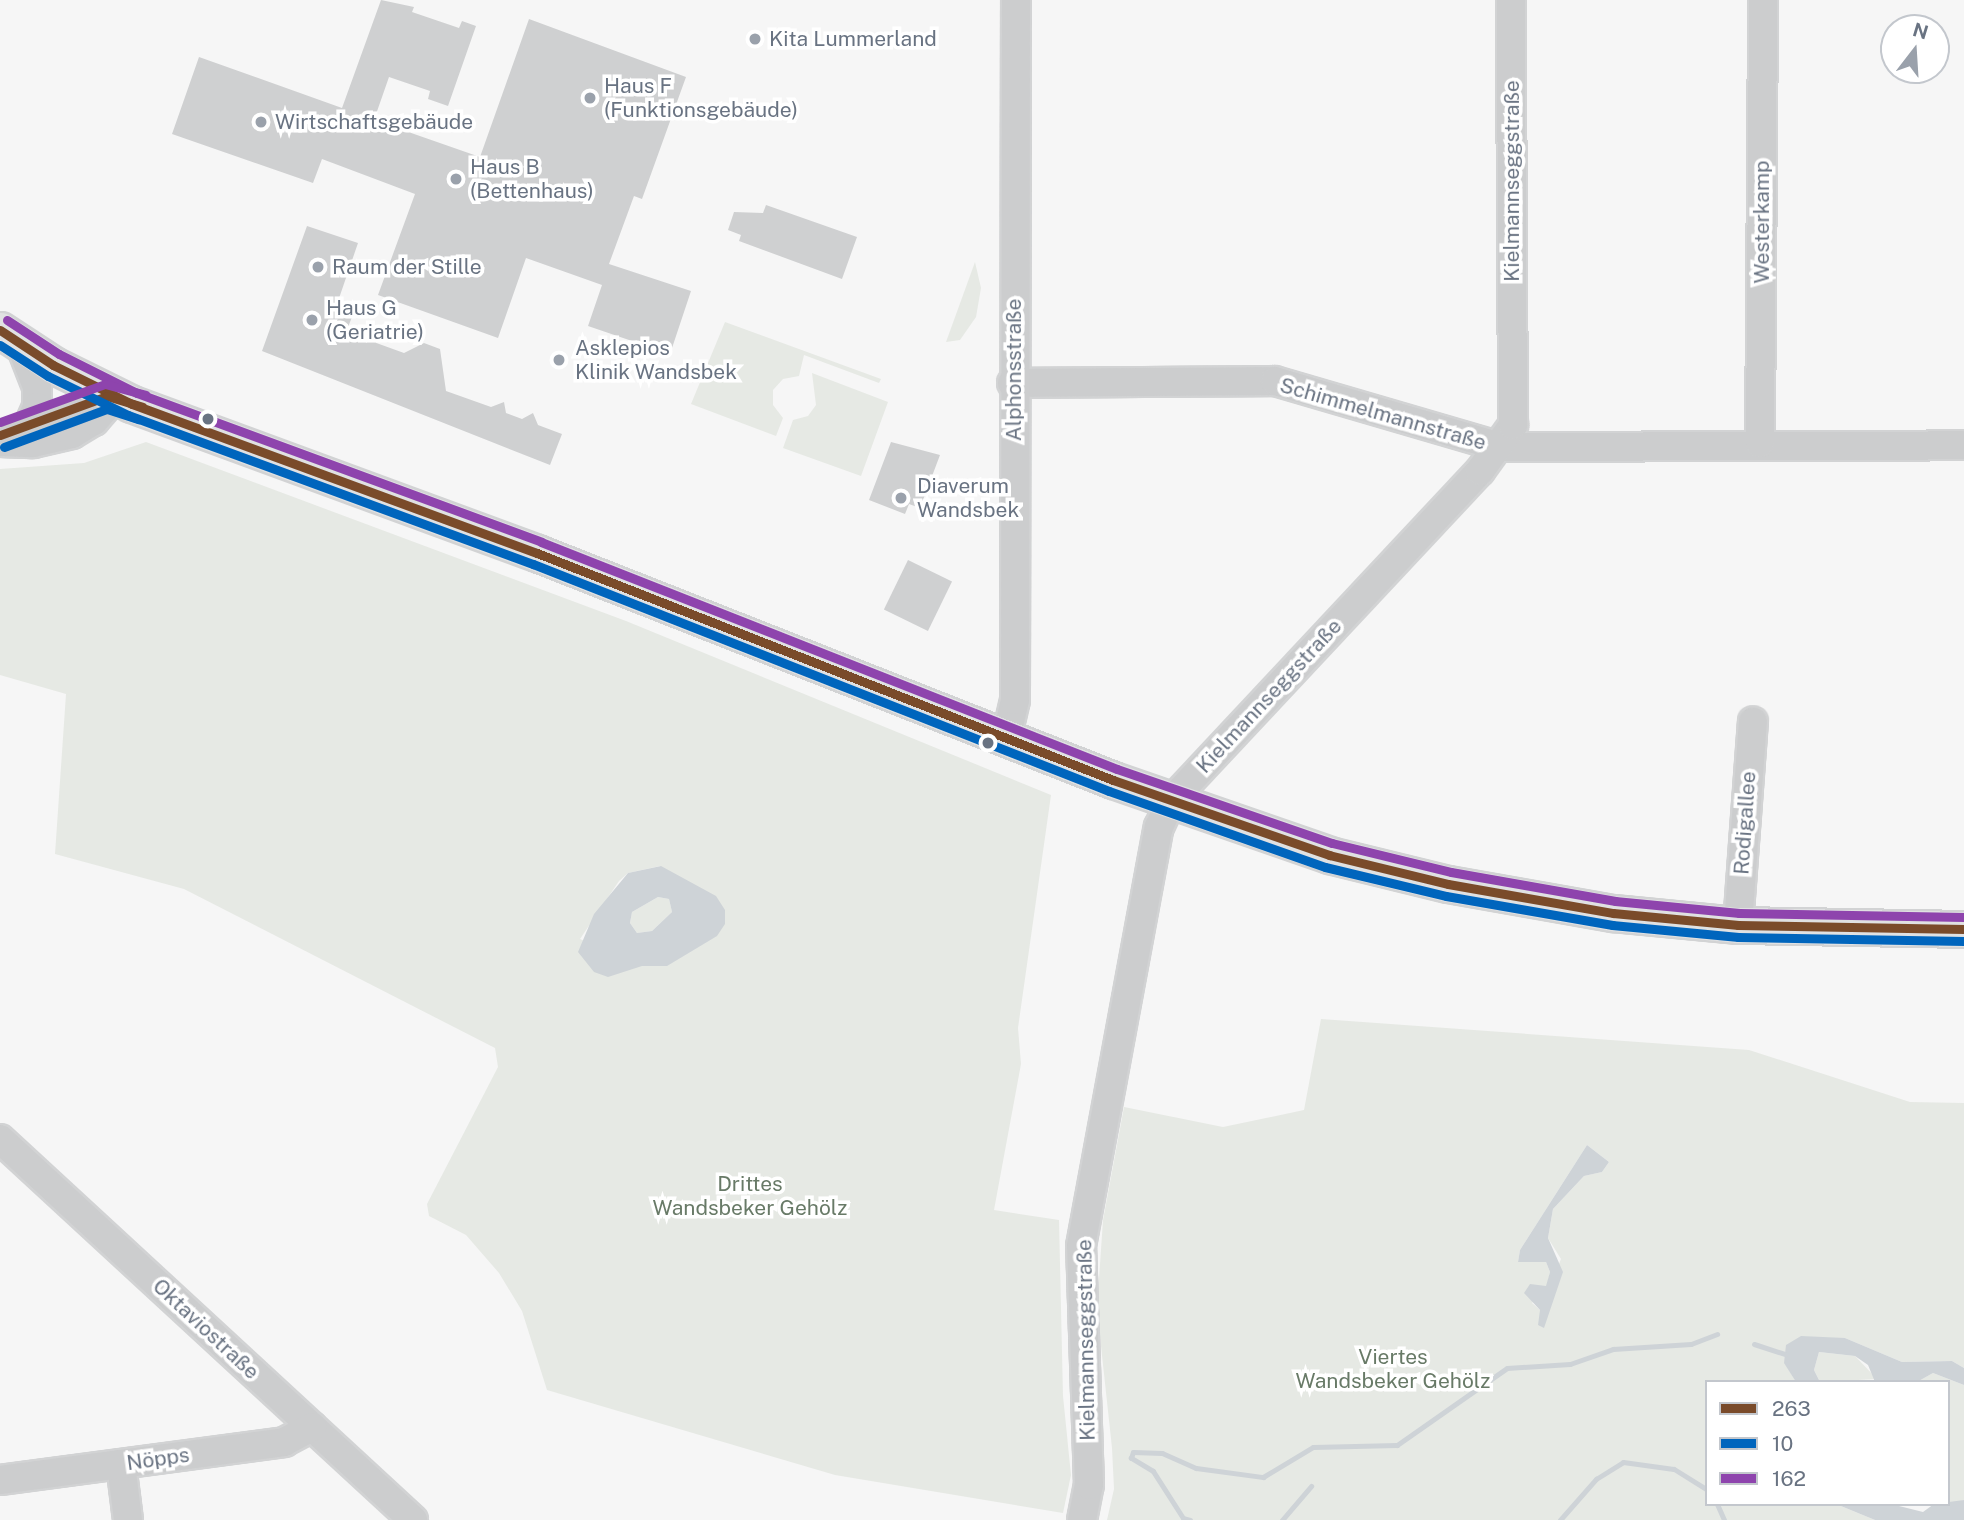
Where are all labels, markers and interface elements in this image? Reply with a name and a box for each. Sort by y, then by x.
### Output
north arrow [1880,14,1950,84]
text: N [1910,18,1931,44]
place label: Kita Lummerland [769,26,937,52]
marker: Kita Lummerland [747,31,763,47]
place label: Haus F (Funktionsgebäude) [604,73,798,123]
street label: Kielmannseggstraße [1499,80,1525,282]
marker: Haus F (Funktionsgebäude) [582,90,598,106]
place label: Wirtschaftsgebäude [275,109,473,135]
marker: Wirtschaftsgebäude [253,114,269,130]
place label: Haus B (Bettenhaus) [470,154,594,204]
street label: Westerkamp [1749,160,1775,284]
marker: Haus B (Bettenhaus) [448,171,464,187]
place label: Raum der Stille [332,254,482,280]
marker: Raum der Stille [310,259,326,275]
place label: Haus G (Geriatrie) [326,295,424,345]
street label: Alphonsstraße [1001,299,1027,441]
marker: Haus G (Geriatrie) [304,312,320,328]
place label: Asklepios Klinik Wandsbek [575,335,737,385]
marker: Asklepios Klinik Wandsbek [549,350,569,370]
street label: Schimmelmannstraße [1277,372,1489,456]
unlabelled marker [201,412,215,426]
place label: Diaverum Wandsbek [917,473,1019,523]
marker: Diaverum Wandsbek [891,488,911,508]
street label: Kielmannseggstraße [1191,614,1347,778]
unlabelled marker [981,736,995,750]
street label: Rodigallee [1729,770,1761,876]
park label: Drittes Wandsbeker Gehölz [653,1171,847,1221]
street label: Kielmannseggstraße [1072,1239,1100,1441]
street label: Oktaviostraße [148,1273,264,1385]
park label: Viertes Wandsbeker Gehölz [1296,1344,1490,1394]
legend [1705,1380,1950,1506]
text: 263 [1772,1396,1811,1421]
text: 10 [1772,1431,1793,1456]
street label: Nöpps [125,1442,191,1476]
text: 162 [1772,1466,1806,1491]

